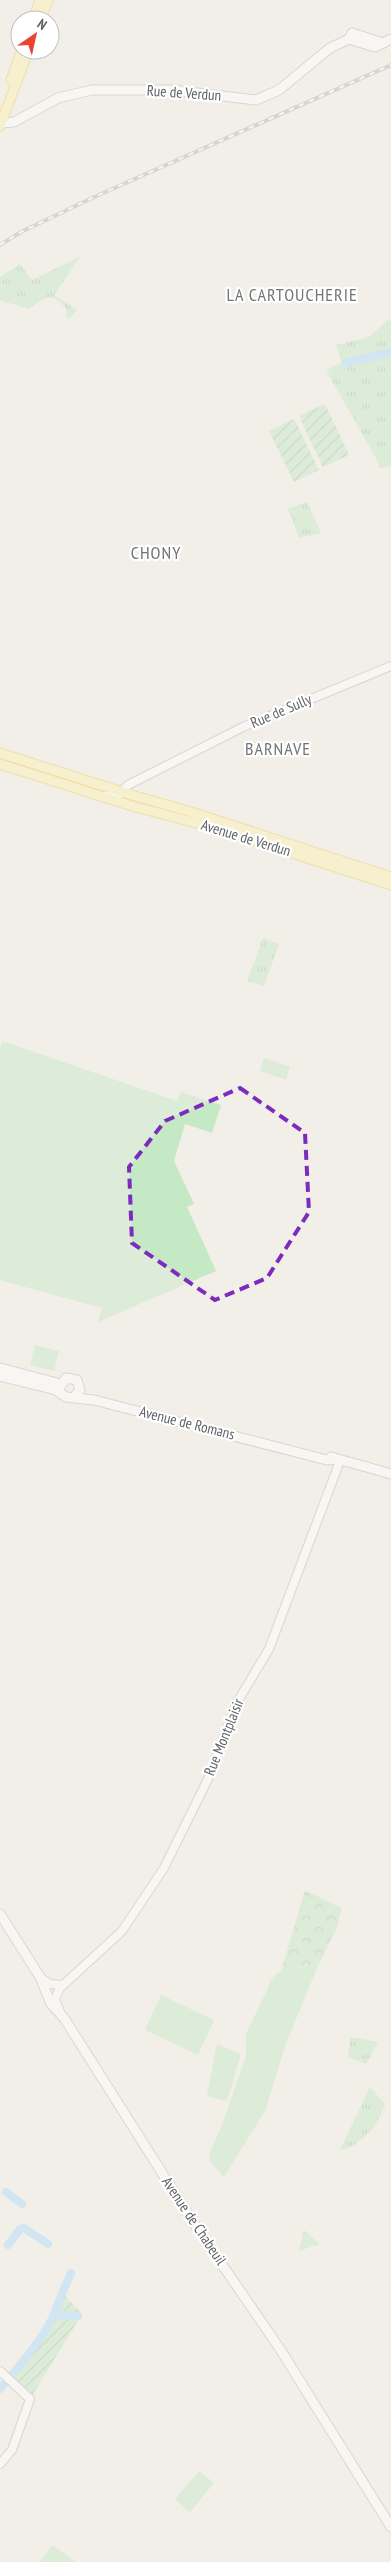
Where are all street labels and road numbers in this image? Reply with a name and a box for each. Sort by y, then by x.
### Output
street label: Rue de Verdun [146,80,222,105]
street label: Rue de Sully [247,689,315,732]
street label: Avenue de Verdun [199,815,293,860]
street label: Avenue de Romans [138,1402,237,1444]
street label: Rue Montplaisir [199,1695,248,1778]
street label: Avenue de Chabeuil [158,2173,231,2269]

